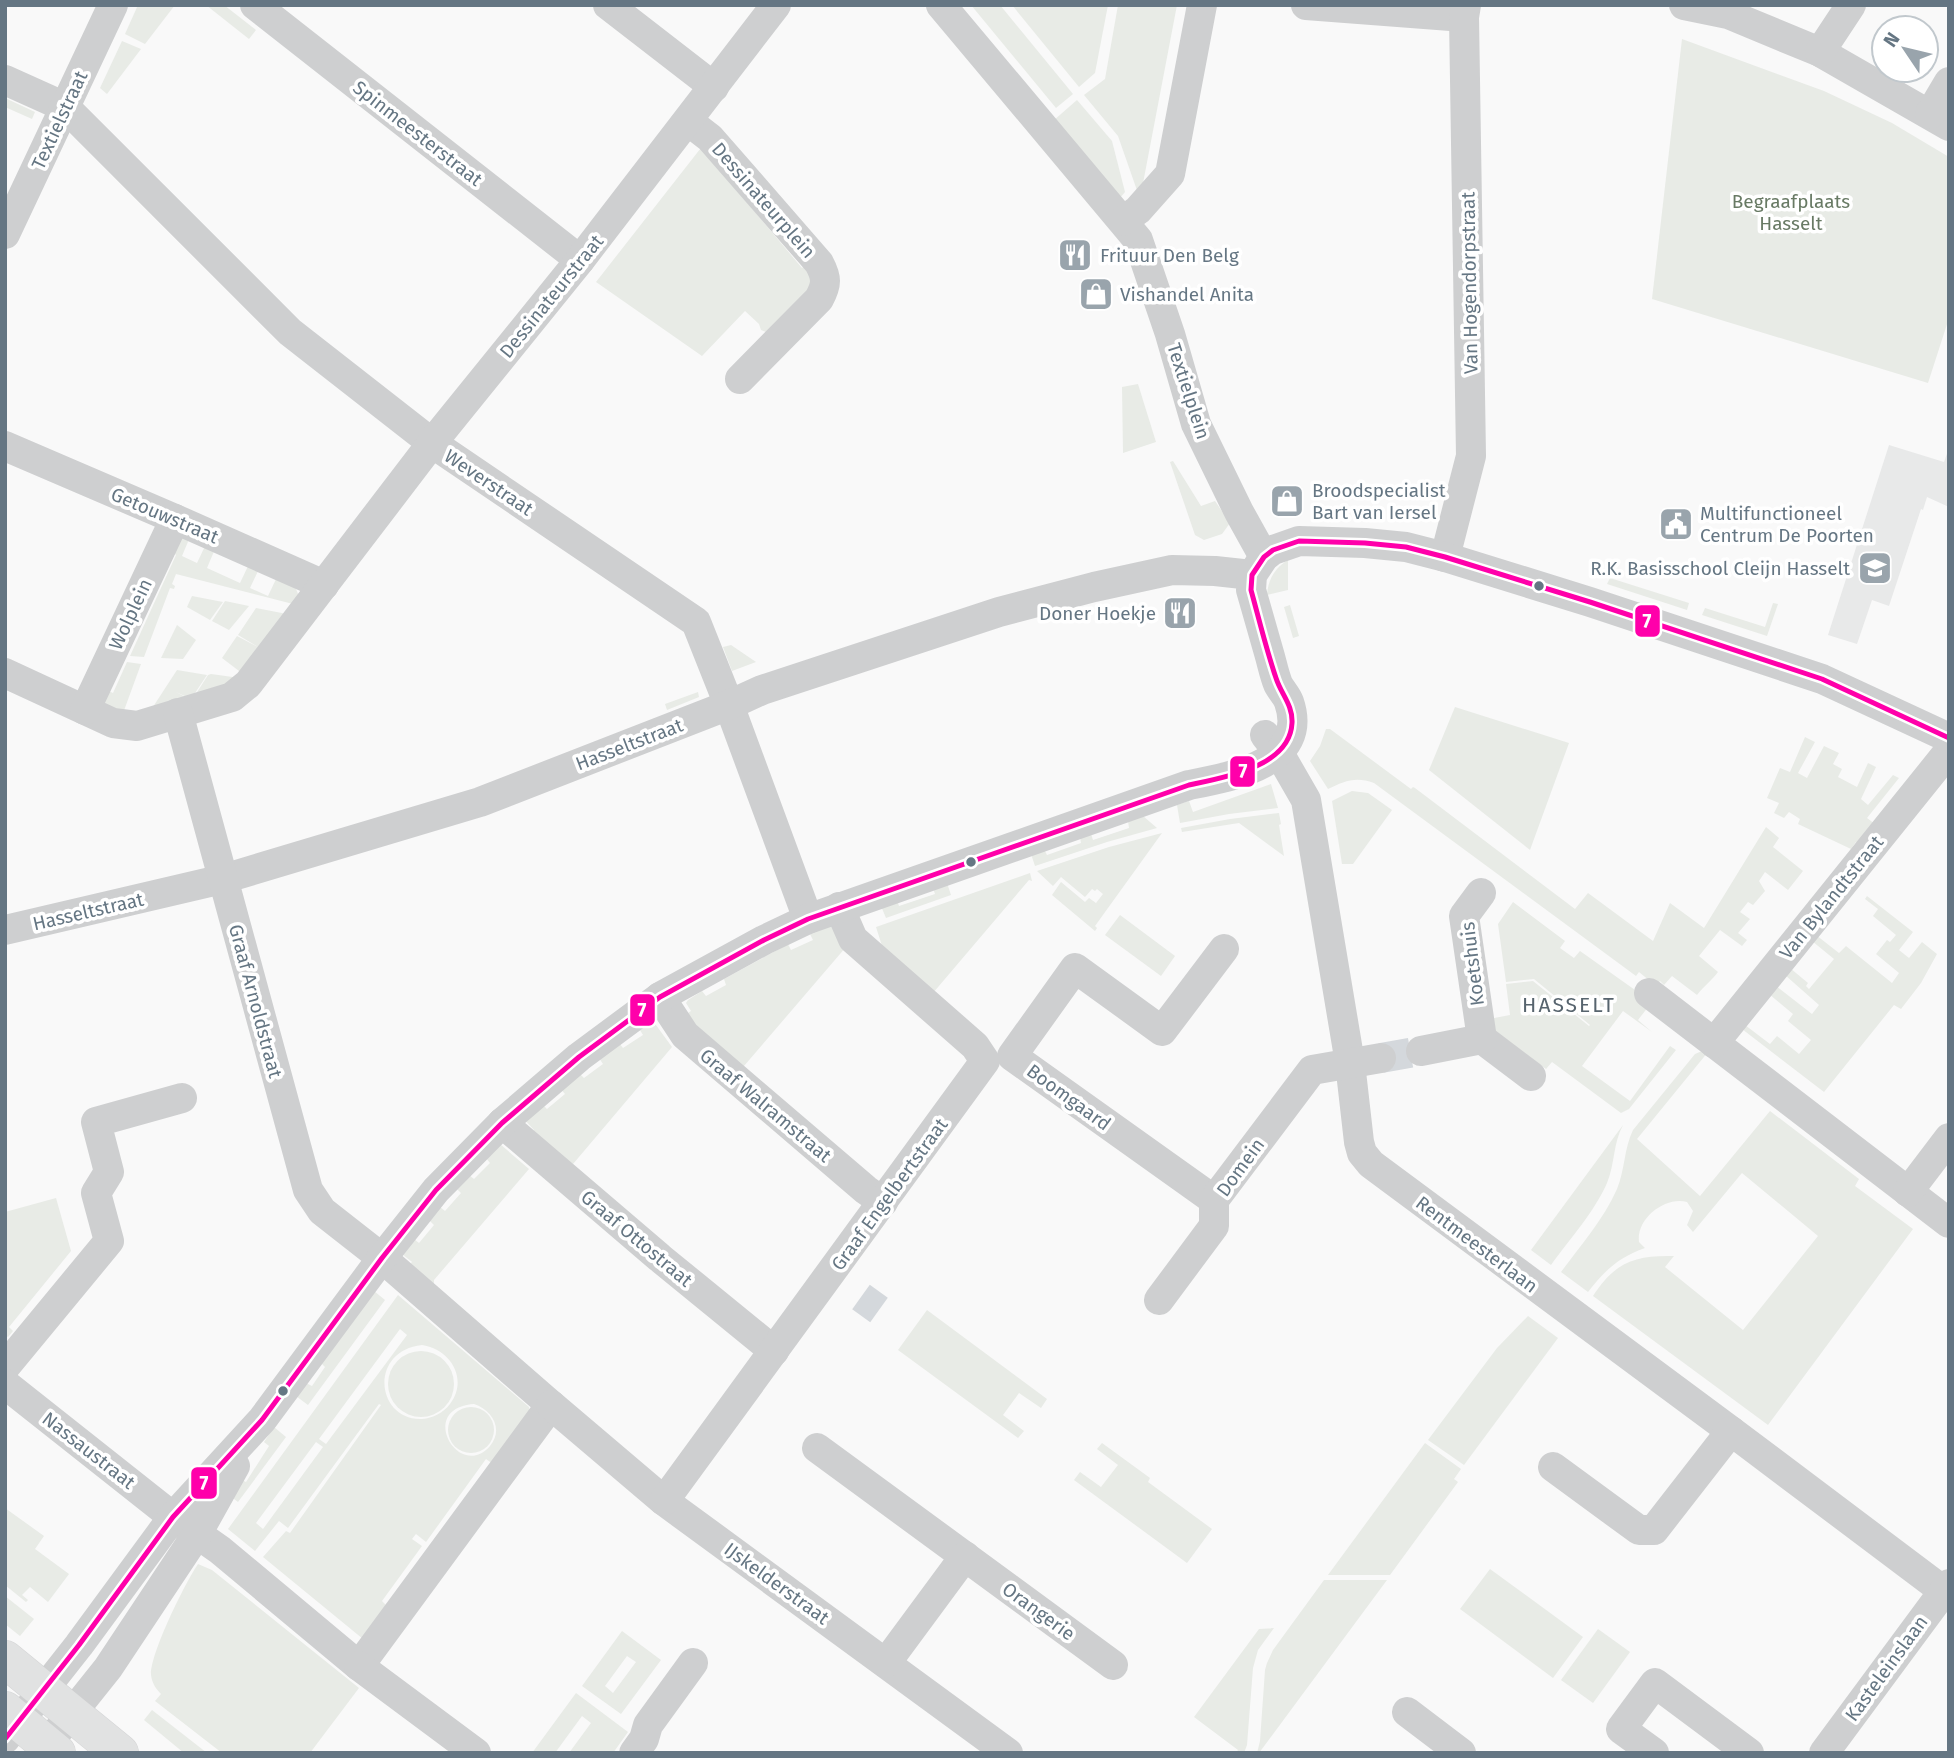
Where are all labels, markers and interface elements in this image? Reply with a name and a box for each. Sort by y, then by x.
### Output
north arrow [1870,14,1940,84]
text: N [1878,28,1905,51]
street label: Textielstraat [27,67,92,173]
street label: Spinmeesterstraat [348,76,487,191]
street label: Dessinateurplein [707,138,820,263]
park label: Begraafplaats Hasselt [1732,190,1850,235]
street label: Van Hogendorpstraat [1456,192,1483,374]
street label: Dessinateurstraat [495,230,608,363]
restaurant icon: Frituur Den Belg [1056,236,1094,274]
place label: Frituur Den Belg [1100,244,1239,267]
shop icon: Vishandel Anita [1077,275,1115,313]
place label: Vishandel Anita [1120,283,1254,306]
street label: Textielplein [1162,340,1215,442]
street label: Weverstraat [440,444,538,521]
place label: Broodspecialist Bart van Iersel [1312,479,1446,524]
street label: Getouwstraat [108,482,222,548]
shop icon: Broodspecialist Bart van Iersel [1268,482,1306,520]
place label: Multifunctioneel Centrum De Poorten [1700,502,1874,547]
public building icon: Multifunctioneel Centrum De Poorten [1657,505,1695,543]
school or university icon: R.K. Basisschool Cleijn Hasselt [1856,549,1894,587]
place label: R.K. Basisschool Cleijn Hasselt [1590,557,1850,580]
street label: Wolplein [104,575,157,653]
unlabelled marker [1532,579,1546,593]
restaurant icon: Doner Hoekje [1161,594,1199,632]
place label: Doner Hoekje [1039,602,1156,625]
line badge: 7 [1634,604,1661,638]
text: 7 [1643,610,1652,633]
street label: Hasseltstraat [572,713,686,775]
line badge: 7 [1229,755,1256,788]
text: 7 [1239,760,1248,783]
street label: Van Bylandtstraat [1775,831,1888,964]
unlabelled marker [964,855,978,869]
street label: Hasseltstraat [30,888,146,935]
street label: Koetshuis [1456,920,1489,1007]
street label: Graaf Arnoldstraat [224,922,287,1080]
district label: HASSELT [1522,992,1616,1018]
line badge: 7 [629,993,656,1027]
text: 7 [638,999,647,1022]
street label: Graaf Walramstraat [695,1044,836,1167]
street label: Boomgaard [1022,1059,1115,1136]
street label: Graaf Engelbertstraat [826,1113,953,1275]
street label: Domein [1212,1134,1269,1201]
street label: Graaf Ottostraat [576,1185,697,1292]
street label: Rentmeesterlaan [1411,1191,1542,1298]
unlabelled marker [276,1384,290,1398]
street label: Nassaustraat [38,1407,140,1494]
line badge: 7 [190,1466,218,1500]
text: 7 [200,1472,209,1495]
street label: IJskelderstraat [720,1538,834,1629]
street label: Orangerie [998,1577,1080,1645]
street label: Kasteleinslaan [1840,1611,1933,1726]

